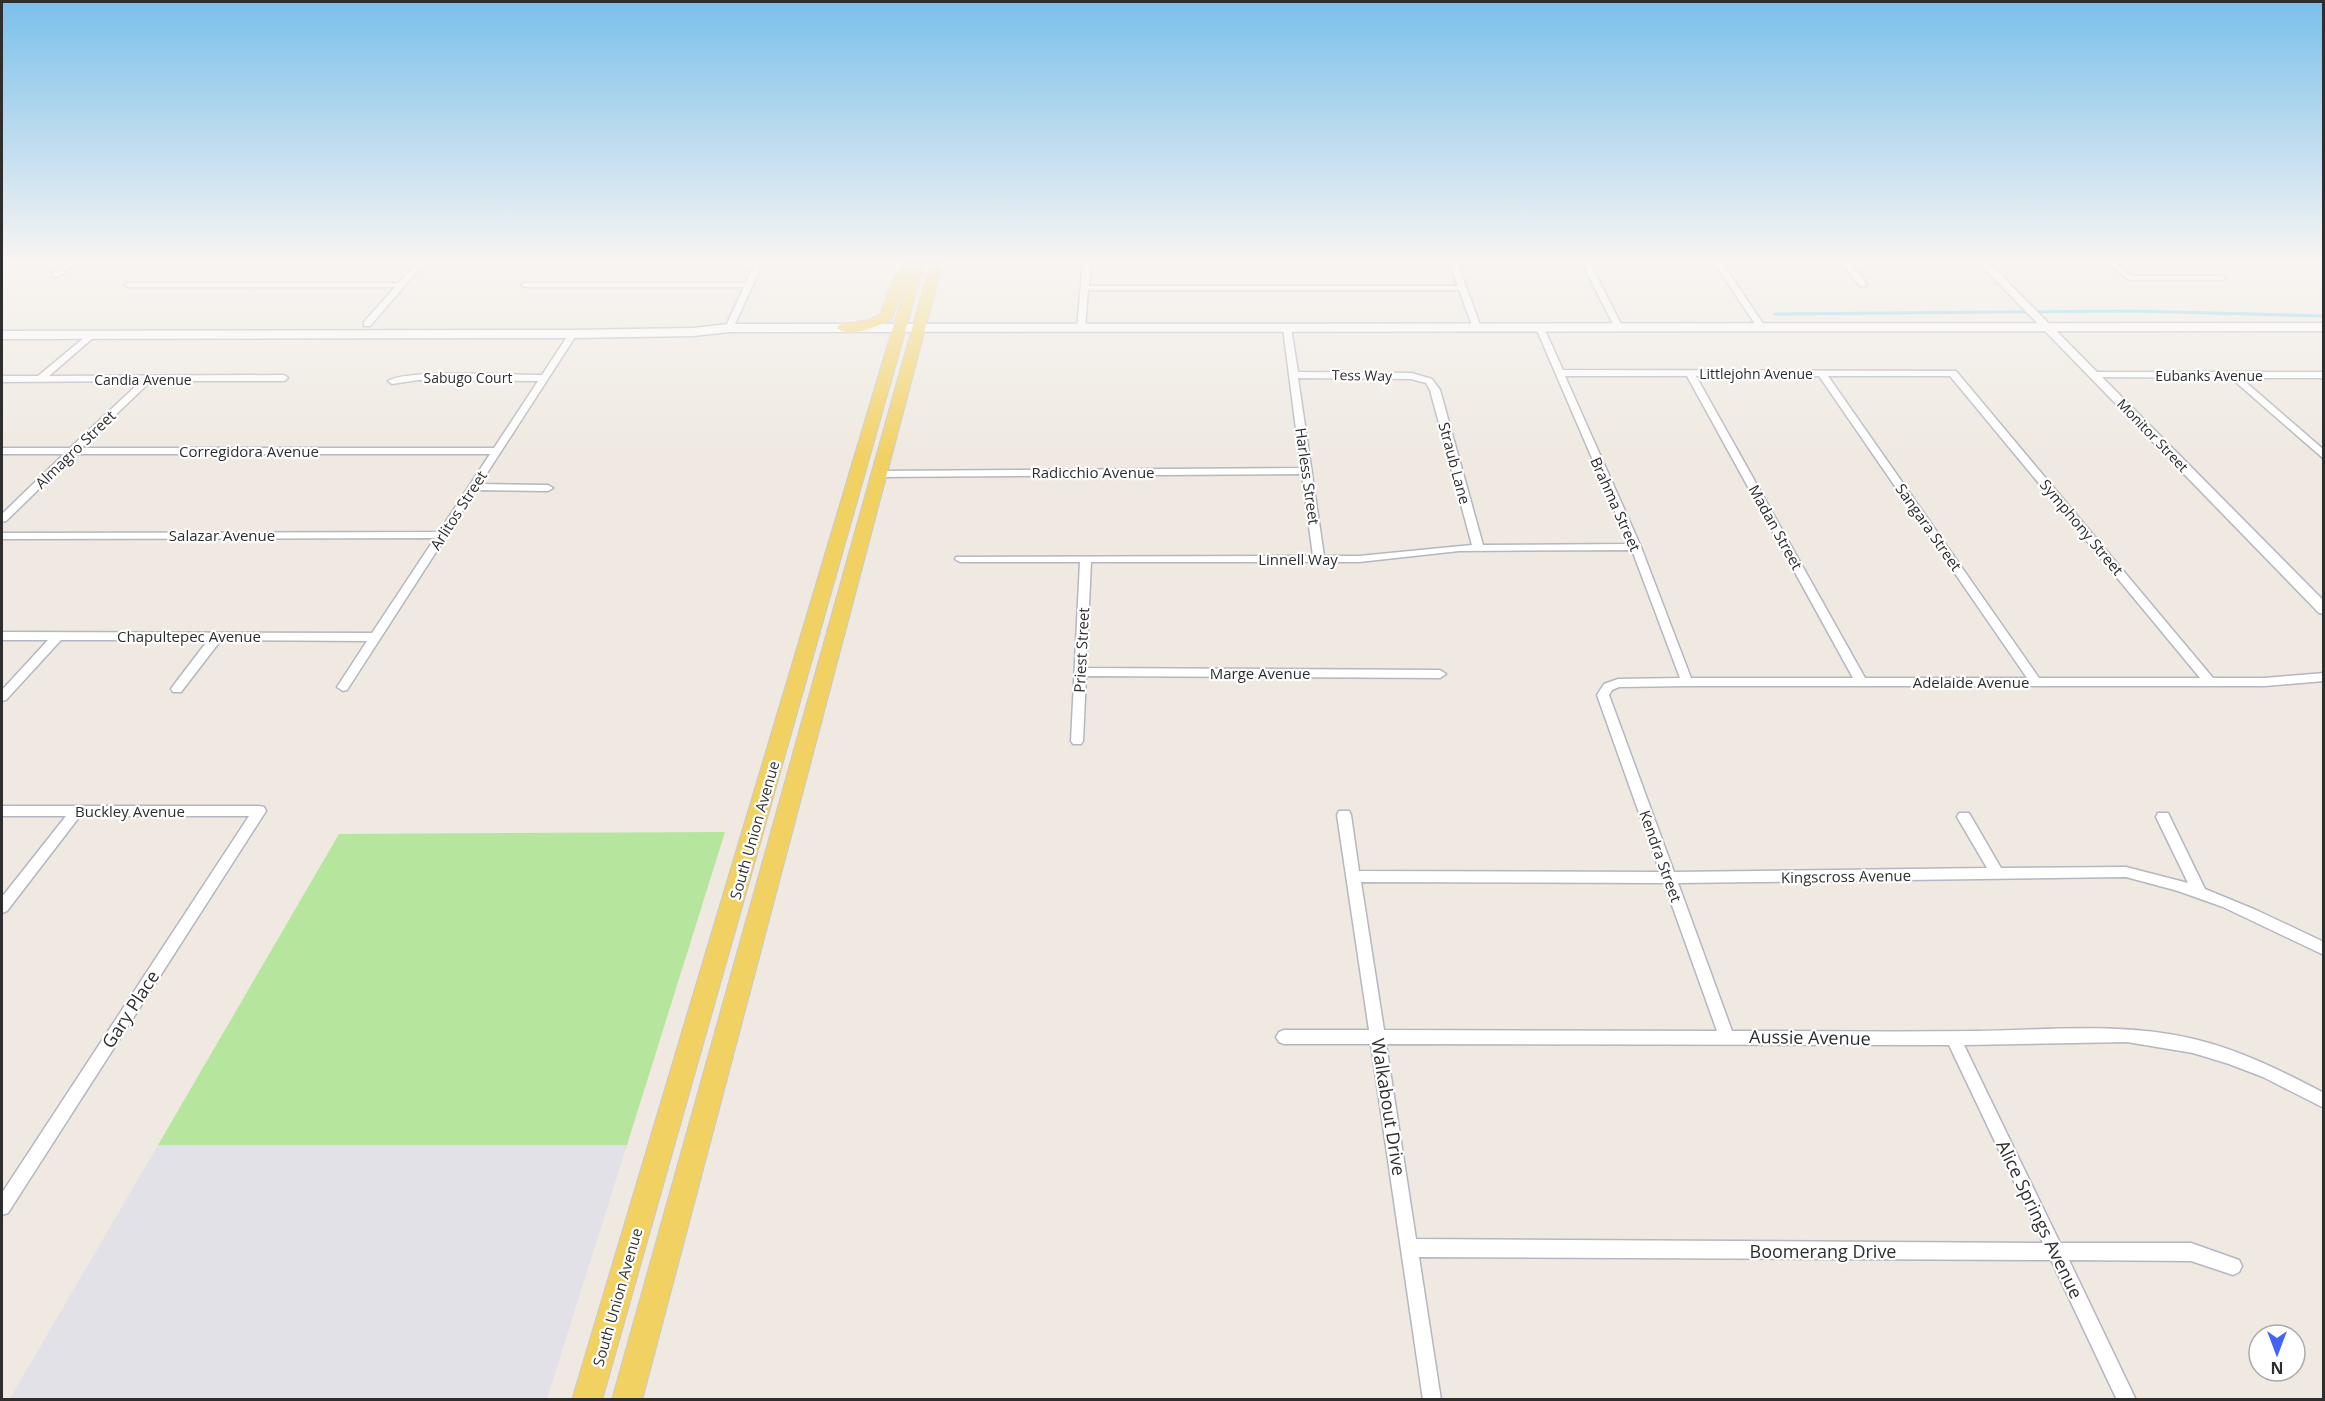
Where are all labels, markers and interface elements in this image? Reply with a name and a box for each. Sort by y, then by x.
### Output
street label: Littlejohn Avenue [1699,364,1813,383]
street label: Tess Way [1332,365,1393,385]
street label: Eubanks Avenue [2155,366,2263,385]
street label: Sabugo Court [424,368,512,387]
street label: Candia Avenue [94,370,192,389]
street label: Monitor Street [2113,394,2193,476]
street label: Almagro Street [30,405,120,493]
street label: Straub Lane [1434,420,1476,506]
street label: Harless Street [1291,426,1325,526]
street label: Corregidora Avenue [179,441,319,461]
street label: Brahma Street [1586,454,1646,554]
street label: Radicchio Avenue [1031,462,1155,482]
street label: Arlitos Street [425,467,491,553]
street label: Symphony Street [2036,475,2128,579]
street label: Sangara Street [1891,479,1967,575]
street label: Madan Street [1744,481,1808,573]
street label: Salazar Avenue [169,525,275,545]
street label: Linnell Way [1258,549,1338,569]
street label: Priest Street [1069,607,1093,693]
street label: Chapultepec Avenue [117,626,261,646]
street label: Marge Avenue [1210,663,1310,683]
street label: Adelaide Avenue [1913,672,2029,692]
street label: South Union Avenue [725,758,783,902]
street label: Buckley Avenue [75,801,185,821]
street label: Kendra Street [1635,807,1687,905]
street label: Kingscross Avenue [1781,865,1911,887]
street label: Gary Place [96,965,164,1053]
street label: Aussie Avenue [1749,1024,1871,1050]
street label: Walkabout Drive [1366,1037,1412,1177]
street label: Alice Springs Avenue [1991,1136,2089,1302]
street label: South Union Avenue [588,1225,646,1369]
street label: Boomerang Drive [1750,1239,1896,1263]
north arrow [2247,1323,2307,1383]
text: N [2270,1357,2284,1379]

